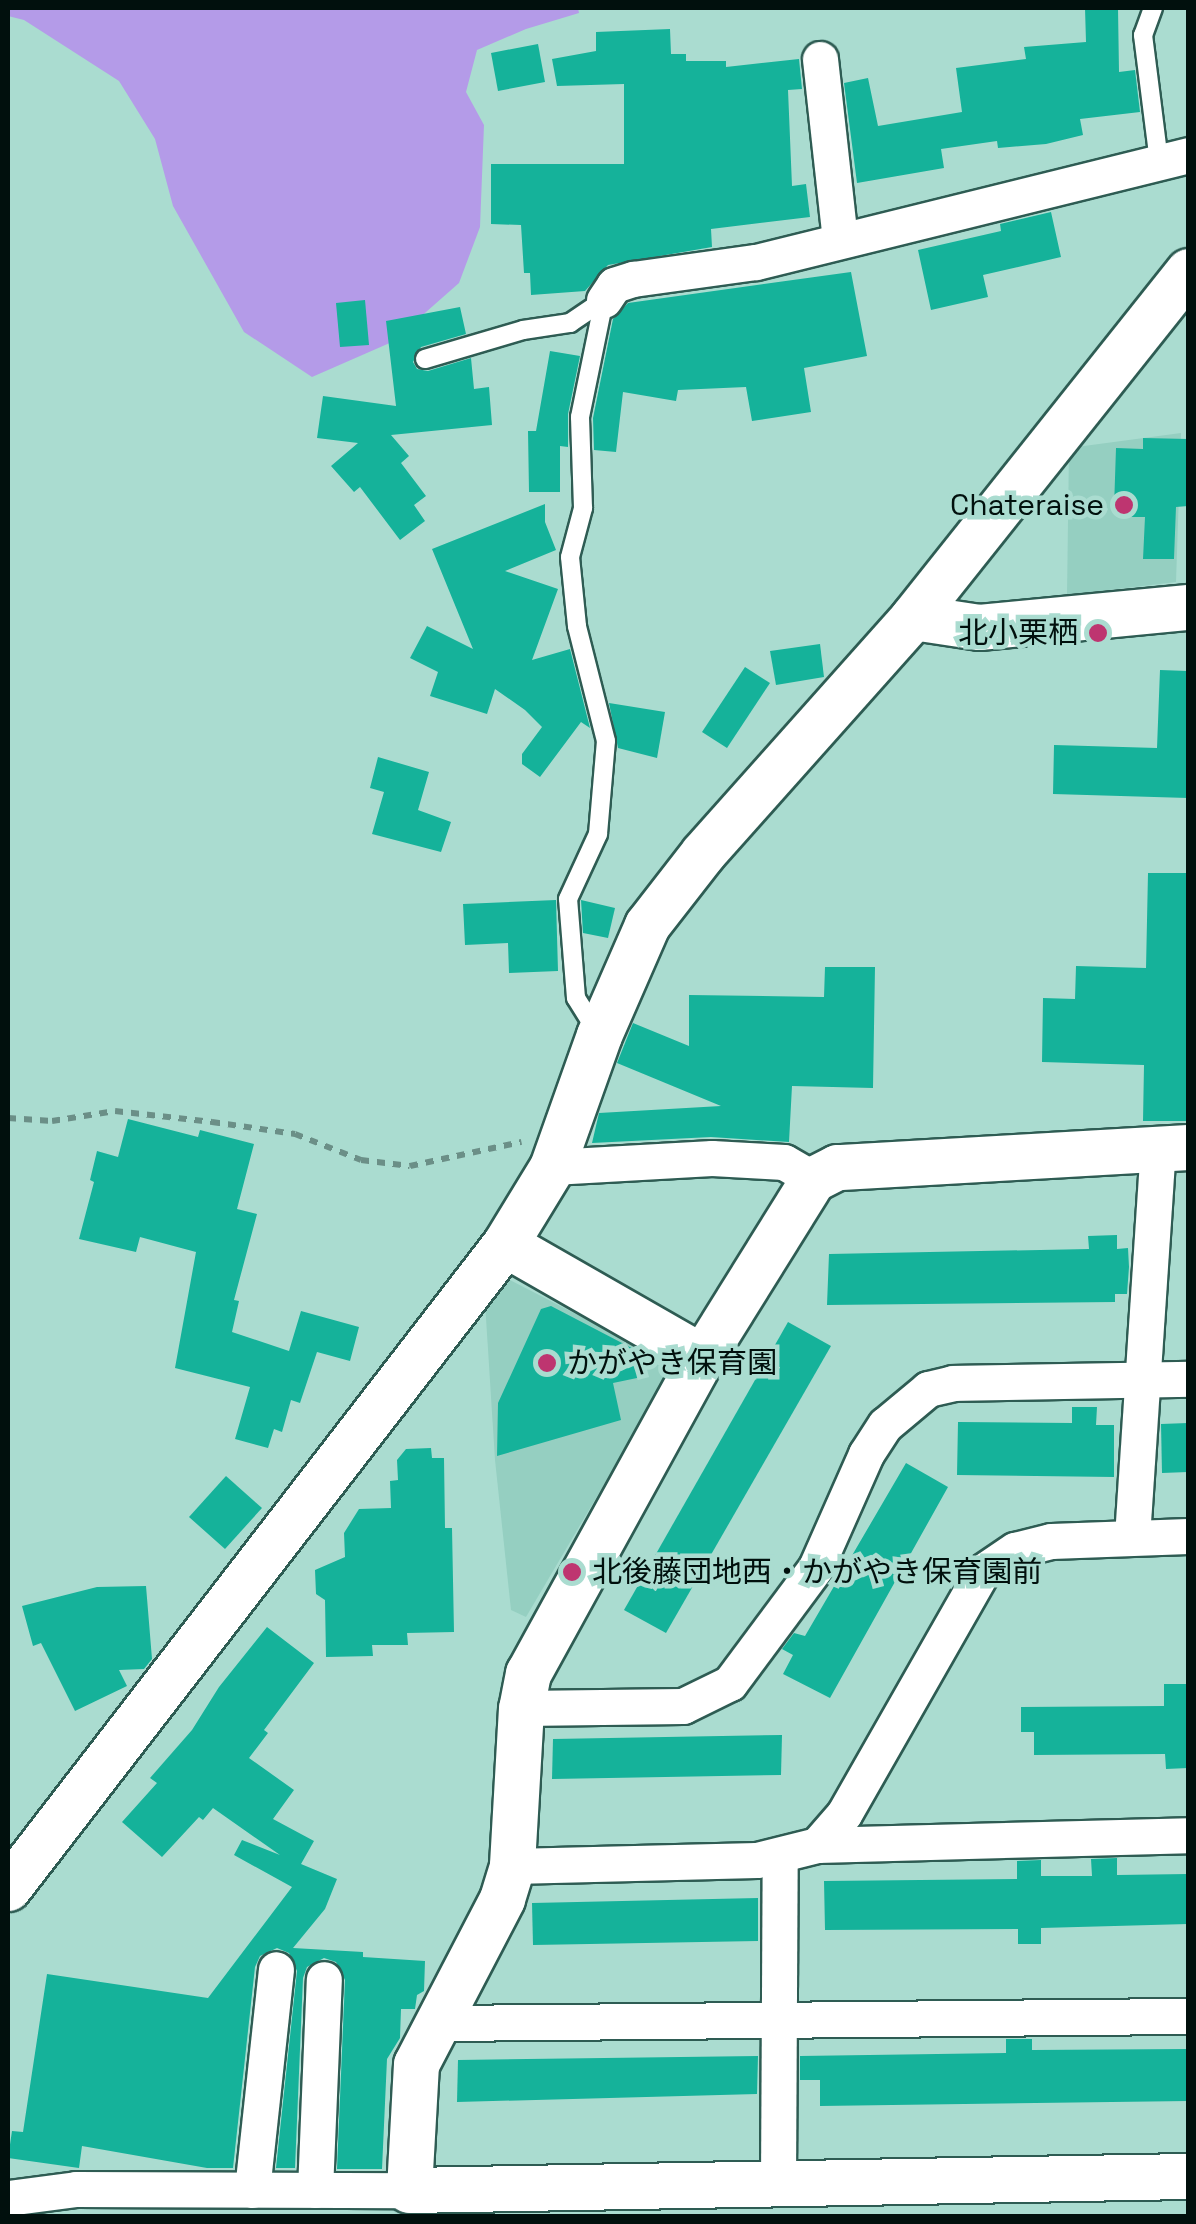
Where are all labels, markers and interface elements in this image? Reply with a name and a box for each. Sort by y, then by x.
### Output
place label: Chateraise [950,487,1104,523]
marker: Chateraise [1113,494,1135,516]
place label: 北小栗栖 [958,615,1078,651]
marker: 北小栗栖 [1087,622,1109,644]
place label: かがやき保育園 [567,1345,777,1381]
marker: かがやき保育園 [536,1352,558,1374]
place label: 北後藤団地西・かがやき保育園前 [592,1554,1042,1590]
marker: 北後藤団地西・かがやき保育園前 [561,1561,583,1583]

